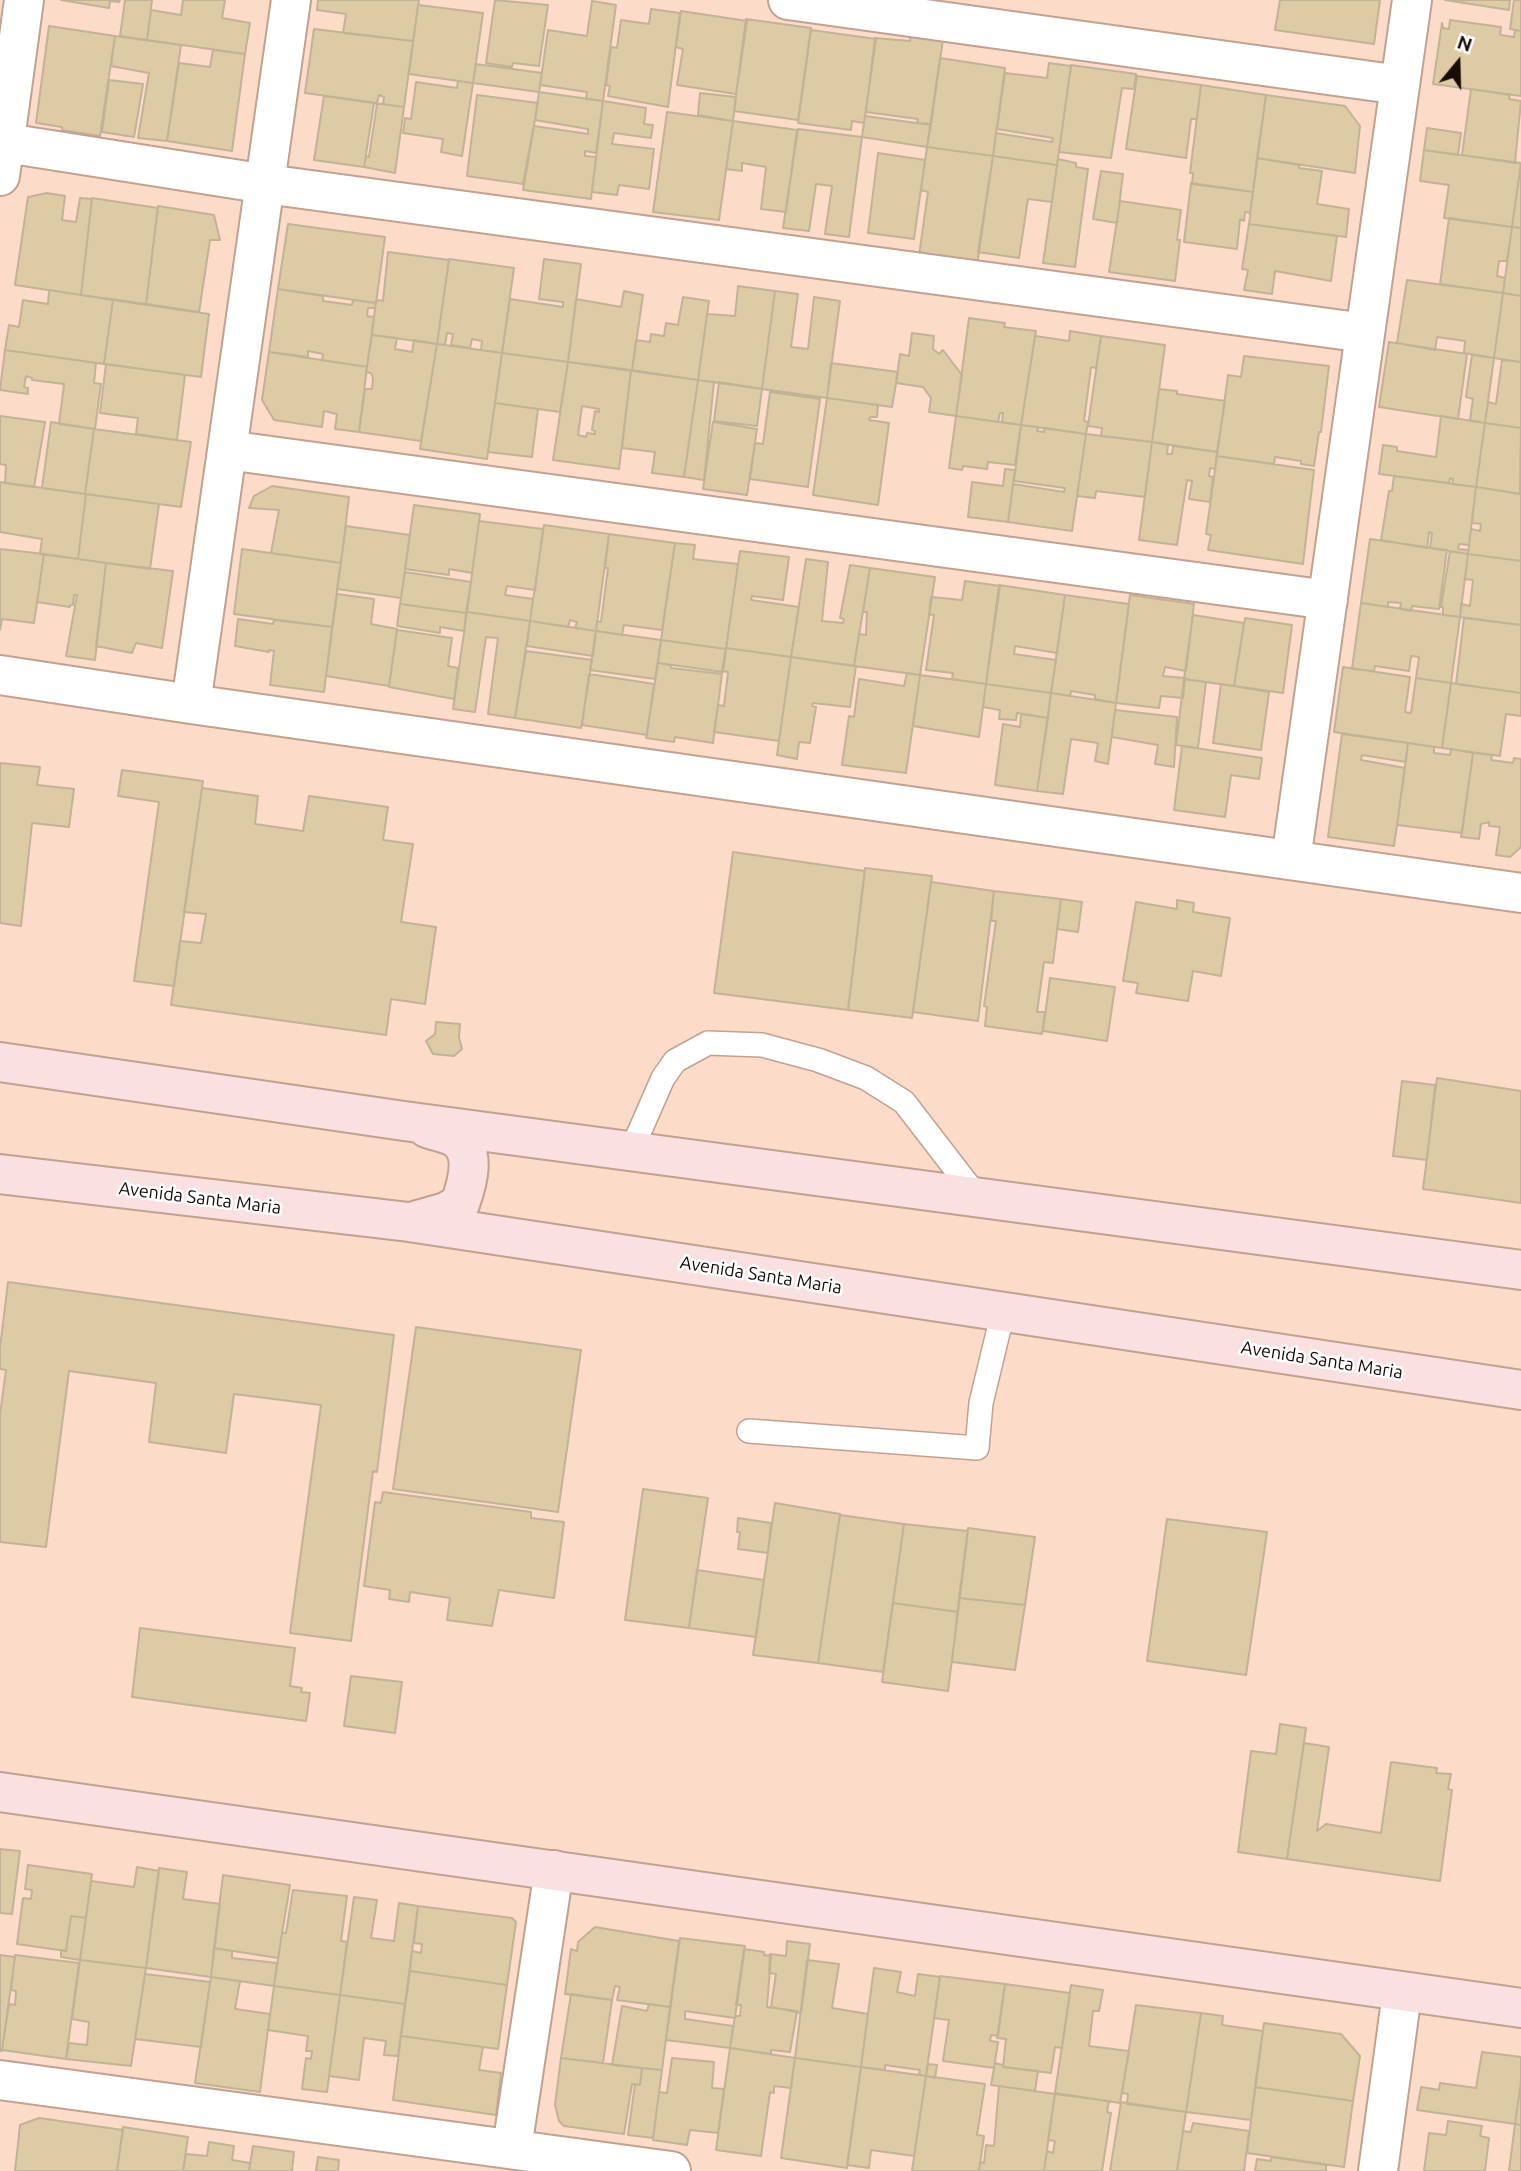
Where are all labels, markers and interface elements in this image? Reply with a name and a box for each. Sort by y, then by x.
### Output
north arrow [1423,28,1493,98]
text: N [1455,30,1475,56]
street label: Avenida Santa Maria [118,1177,282,1219]
street label: Avenida Santa Maria [679,1252,843,1298]
street label: Avenida Santa Maria [1240,1337,1404,1383]

